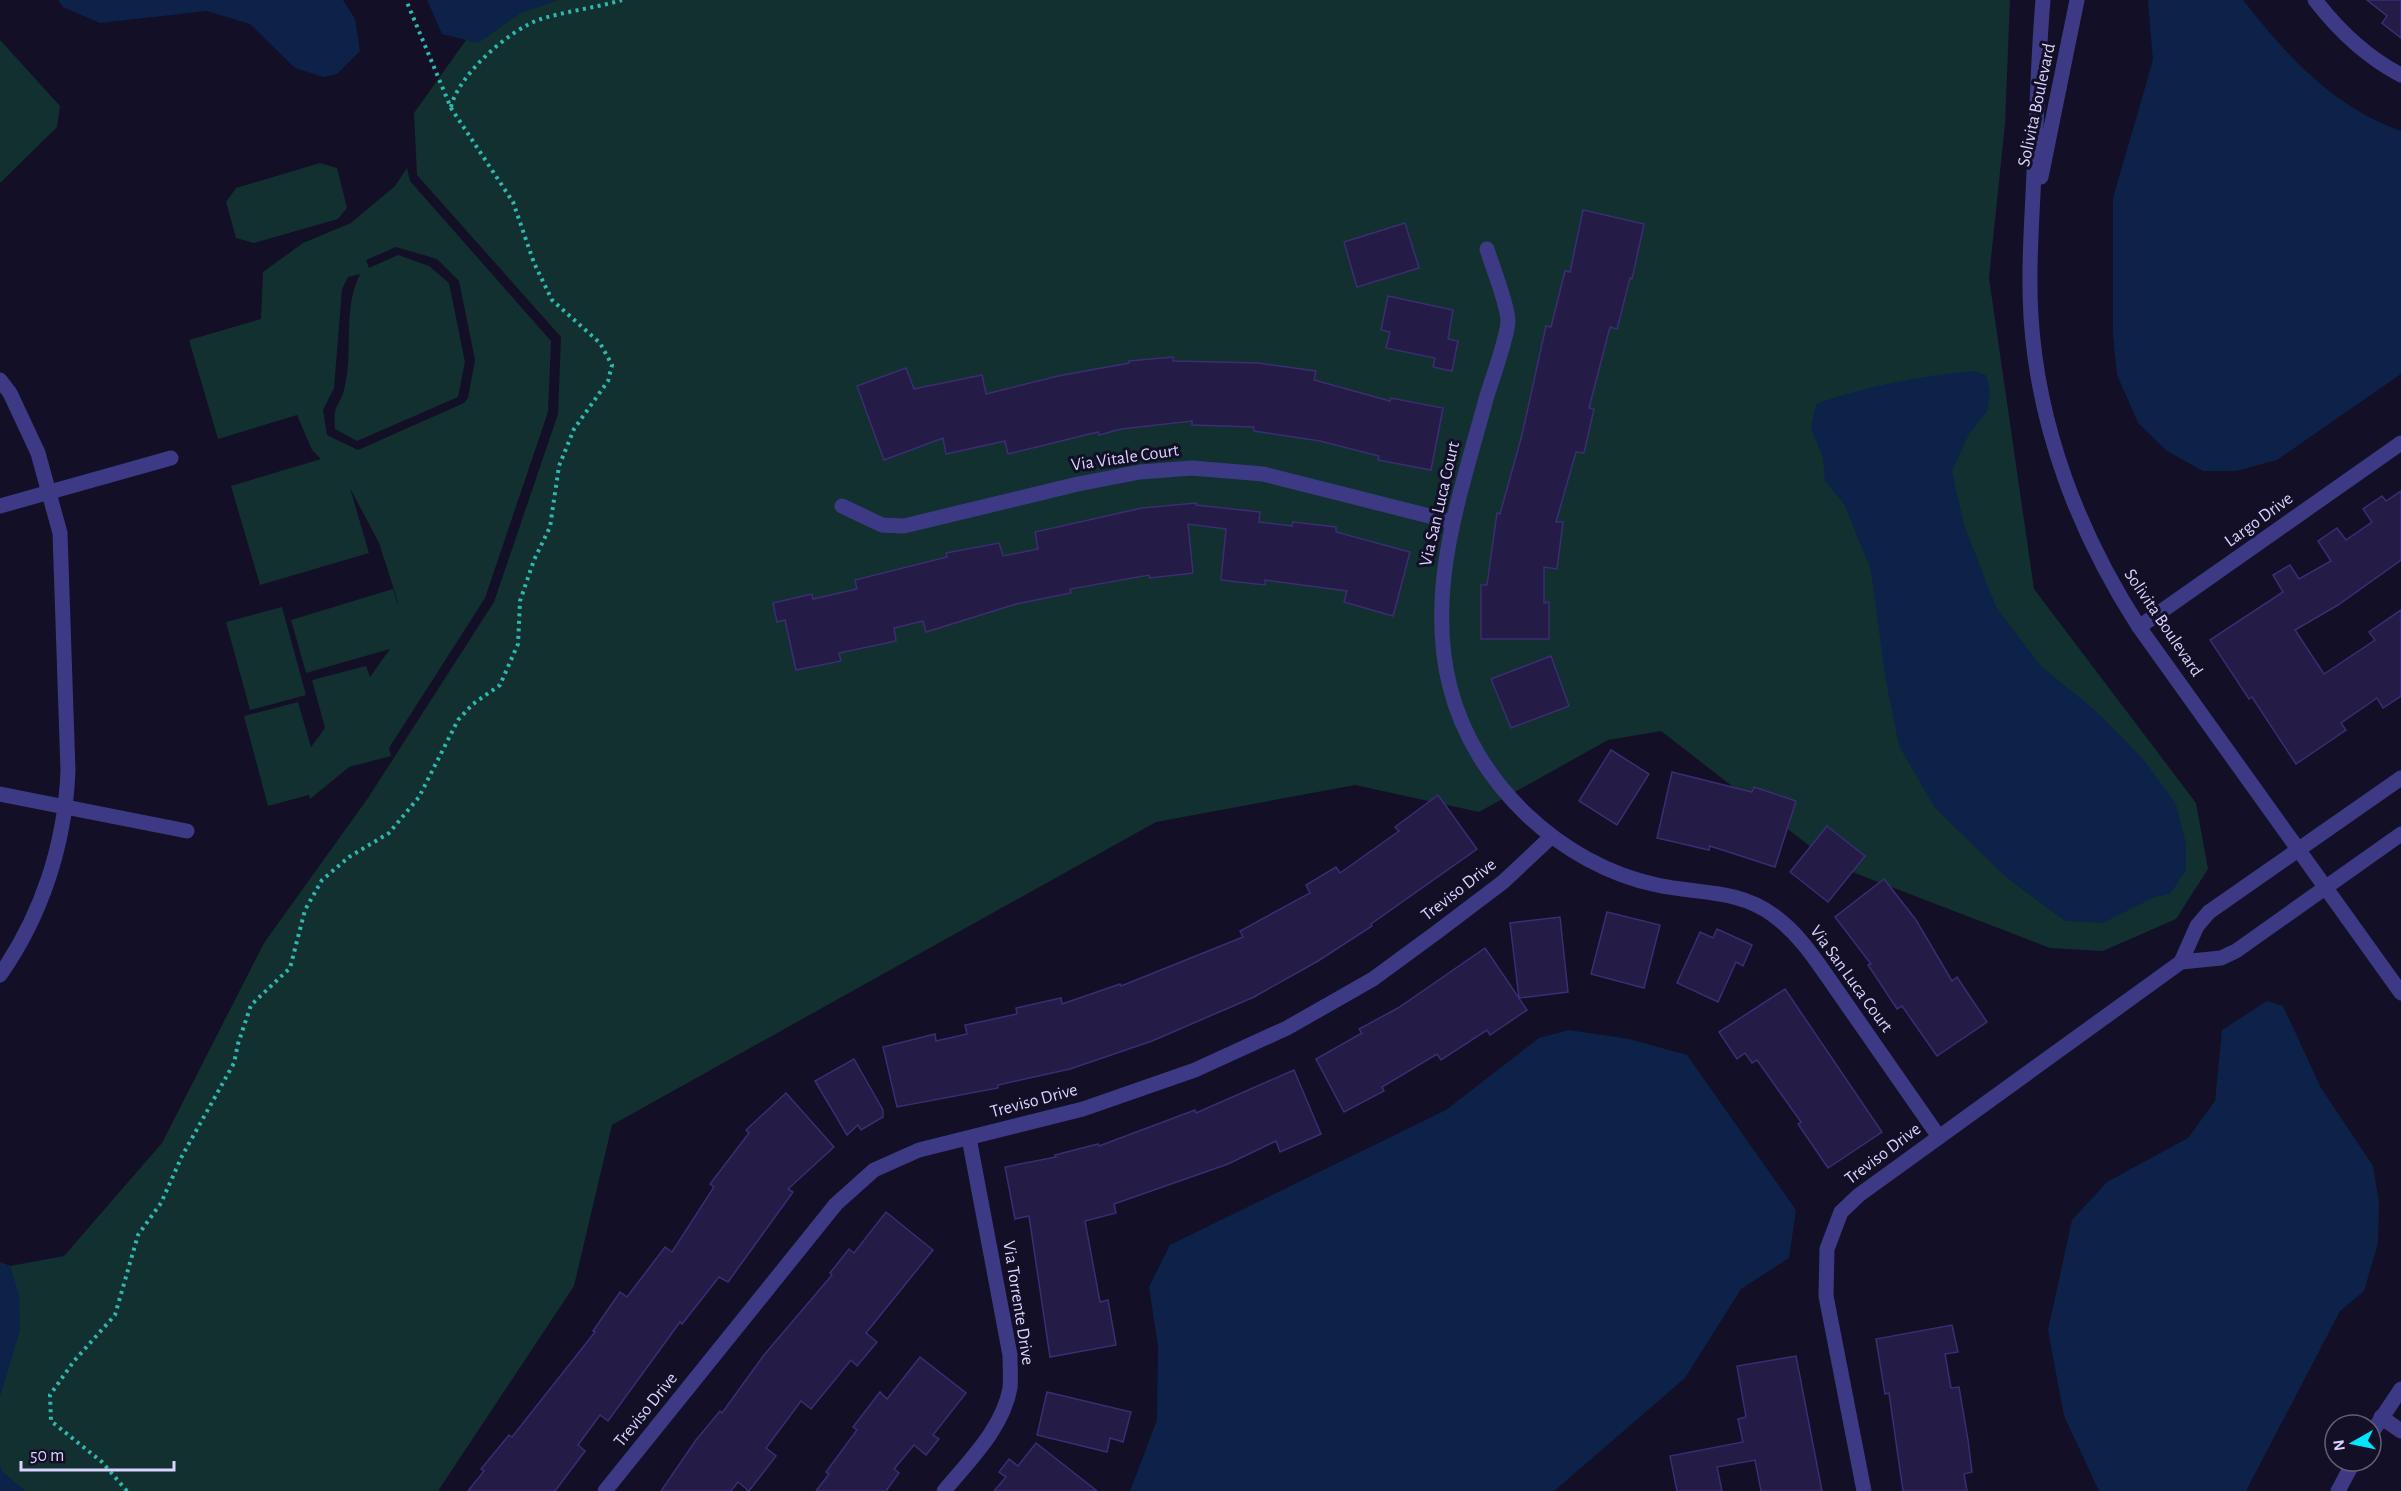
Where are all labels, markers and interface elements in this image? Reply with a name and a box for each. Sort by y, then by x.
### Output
street label: Solivita Boulevard [2015,42,2059,168]
street label: Via San Luca Court [1417,440,1463,568]
street label: Via Vitale Court [1070,442,1180,474]
street label: Largo Drive [2222,489,2296,551]
street label: Solivita Boulevard [2120,566,2206,680]
street label: Treviso Drive [1418,855,1500,925]
street label: Via San Luca Court [1806,922,1896,1036]
street label: Treviso Drive [988,1081,1080,1121]
street label: Treviso Drive [1842,1120,1924,1188]
street label: Via Torrente Drive [999,1240,1037,1366]
street label: Treviso Drive [611,1370,681,1450]
north arrow [2323,1413,2383,1473]
scale bar [21,1434,174,1472]
text: N [2330,1438,2348,1452]
text: 50 m [30,1447,64,1465]

